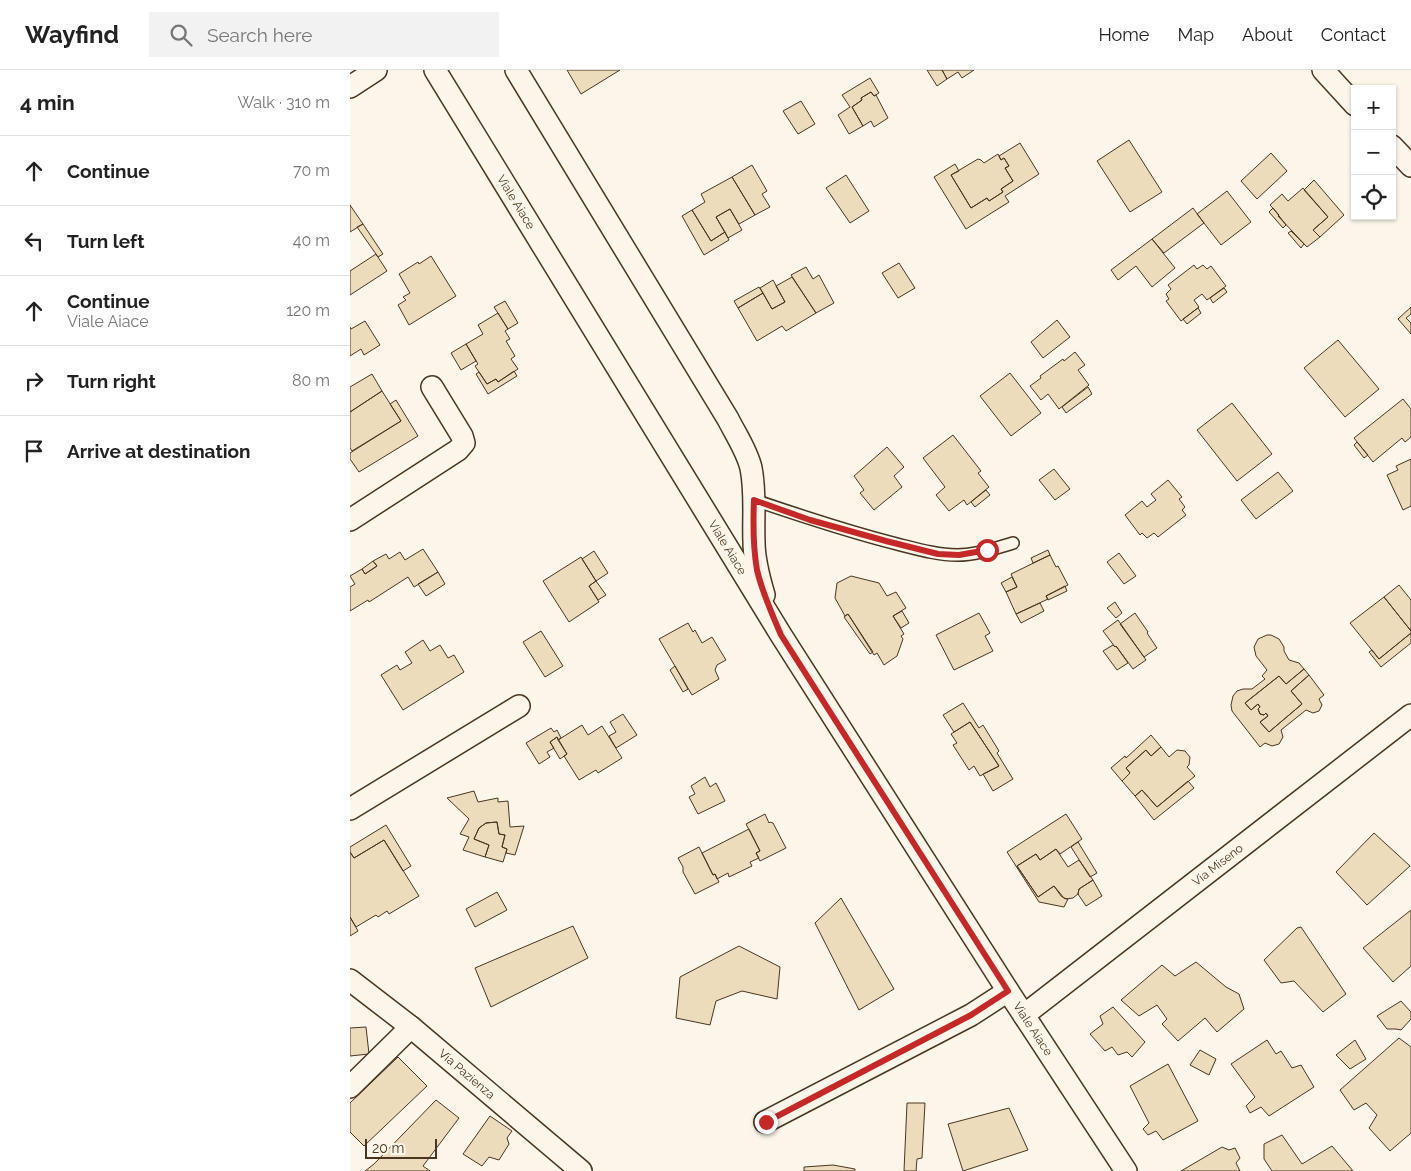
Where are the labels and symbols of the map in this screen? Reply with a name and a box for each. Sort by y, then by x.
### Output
street label: Viale Aiace [494,172,538,232]
street label: Viale Aiace [706,518,749,577]
route start [976,539,999,562]
street label: Via Miseno [1189,841,1246,889]
street label: Viale Aiace [1010,999,1055,1058]
street label: Via Pazienza [436,1046,498,1102]
route end [755,1111,778,1134]
scale bar [365,1136,438,1159]

